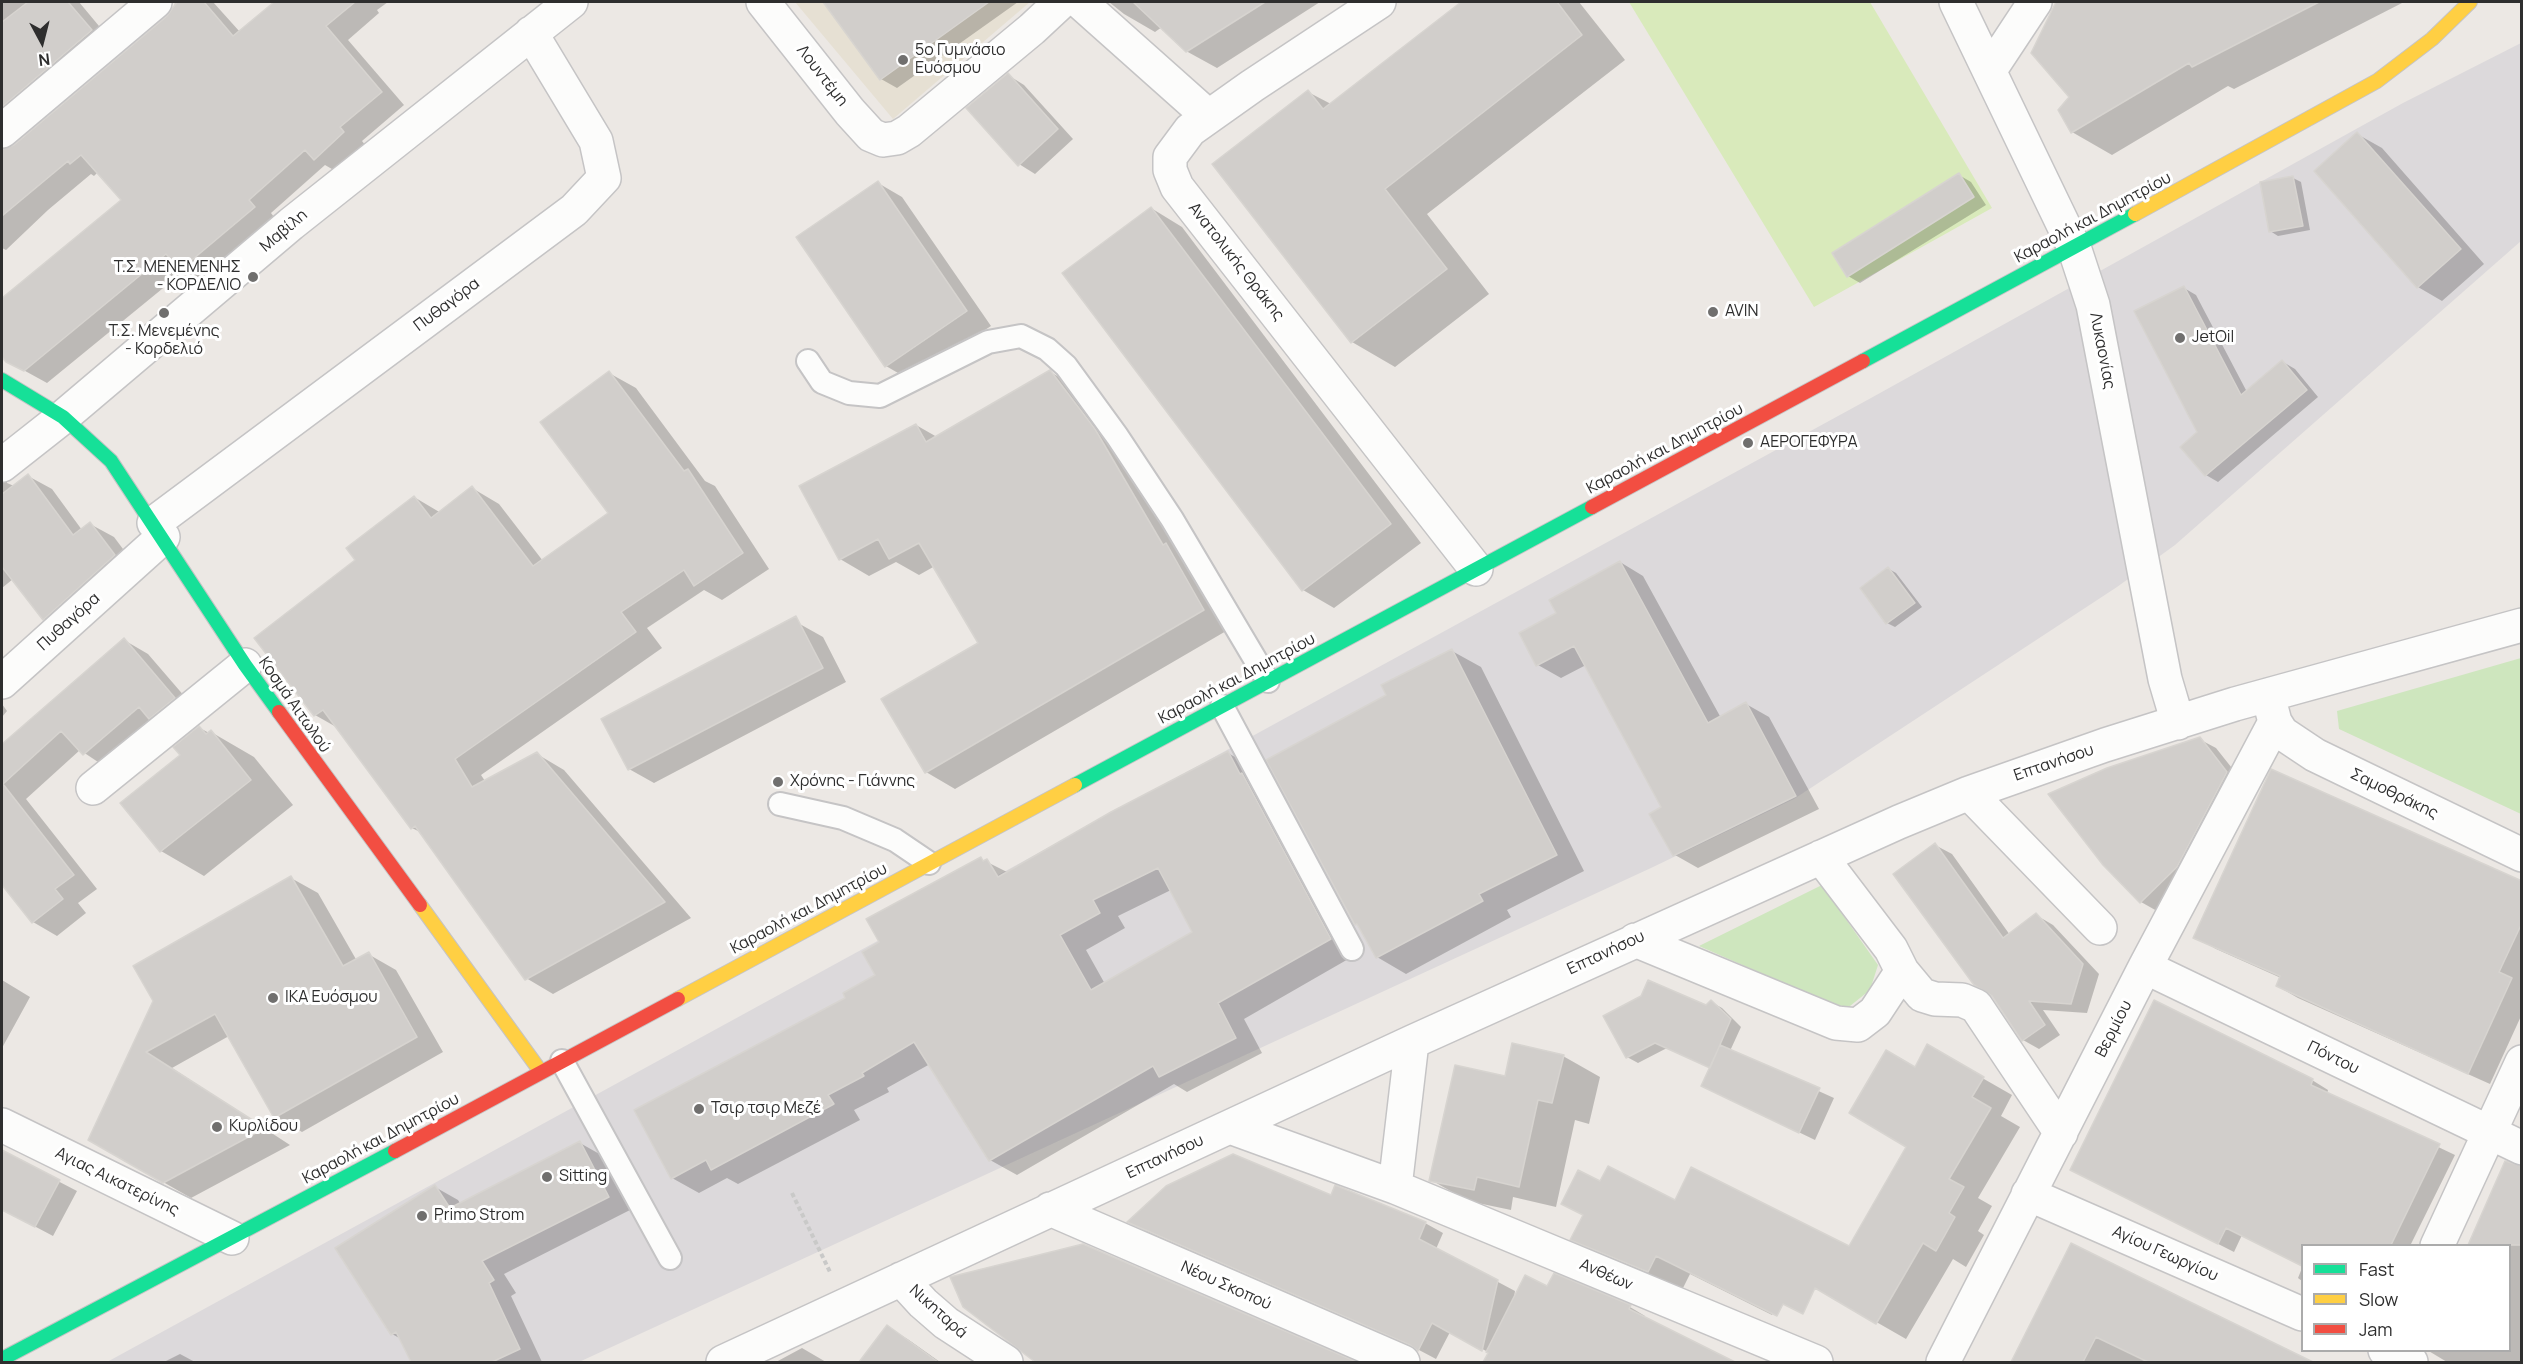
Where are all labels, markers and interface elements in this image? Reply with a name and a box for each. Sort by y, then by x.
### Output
north arrow [12,12,72,72]
place label: 5ο Γυμνάσιο Ευόσμου [915,41,1005,79]
street label: Λουντέμη [792,42,852,110]
text: N [37,48,51,71]
marker: 5ο Γυμνάσιο Ευόσμου [896,53,910,67]
street label: Καραολή και Δημητρίου [2011,168,2175,268]
street label: Ανατολικής Θράκης [1184,199,1288,325]
street label: Μαβίλη [256,206,312,256]
place label: Τ.Σ. ΜΕΝΕΜΕΝΗΣ - ΚΟΡΔΕΛΙΟ [114,258,241,296]
marker: Τ.Σ. ΜΕΝΕΜΕΝΗΣ - ΚΟΡΔΕΛΙΟ [246,270,260,284]
street label: Πυθαγόρα [410,274,484,336]
place label: AVIN [1725,302,1758,322]
marker: AVIN [1706,305,1720,319]
marker: Τ.Σ. Μενεμένης - Κορδελιό [157,306,171,320]
street label: Λυκαονίας [2085,311,2119,391]
place label: Τ.Σ. Μενεμένης - Κορδελιό [108,322,220,360]
place label: JetOil [2192,328,2234,348]
marker: JetOil [2173,331,2187,345]
street label: Καραολή και Δημητρίου [1583,399,1747,499]
place label: ΑΕΡΟΓΕΦΥΡΑ [1760,433,1858,453]
marker: ΑΕΡΟΓΕΦΥΡΑ [1741,436,1755,450]
street label: Πυθαγόρα [34,589,104,655]
street label: Καραολή και Δημητρίου [1155,629,1319,729]
street label: Κοσμά Αιτωλού [254,654,334,756]
street label: Επτανήσου [2011,740,2097,786]
street label: Σαμοθράκης [2347,764,2441,824]
place label: Χρόνης - Γιάννης [790,772,915,792]
marker: Χρόνης - Γιάννης [771,775,785,789]
street label: Καραολή και Δημητρίου [727,859,891,959]
street label: Επτανήσου [1564,927,1648,979]
place label: ΙΚΑ Ευόσμου [285,988,378,1008]
marker: ΙΚΑ Ευόσμου [266,991,280,1005]
street label: Βερμίου [2092,997,2136,1061]
street label: Πόντου [2304,1037,2362,1079]
street label: Καραολή και Δημητρίου [299,1089,463,1189]
place label: Τσιρ τσιρ Μεζέ [711,1099,821,1119]
marker: Τσιρ τσιρ Μεζέ [692,1102,706,1116]
place label: Κυρλίδου [229,1117,298,1137]
marker: Κυρλίδου [210,1120,224,1134]
street label: Επτανήσου [1123,1131,1207,1183]
street label: Αγιας Αικατερίνης [52,1144,182,1220]
place label: Sitting [559,1167,607,1187]
marker: Sitting [540,1170,554,1184]
place label: Primo Strom [434,1206,524,1226]
marker: Primo Strom [415,1209,429,1223]
street label: Αγίου Γεωργίου [2109,1222,2221,1286]
legend [2301,1244,2511,1352]
street label: Ανθέων [1576,1255,1636,1295]
street label: Νέου Σκοπού [1178,1257,1274,1315]
text: Fast [2359,1257,2394,1281]
street label: Νικηταρά [905,1281,971,1343]
text: Slow [2359,1287,2398,1311]
text: Jam [2359,1317,2393,1341]

